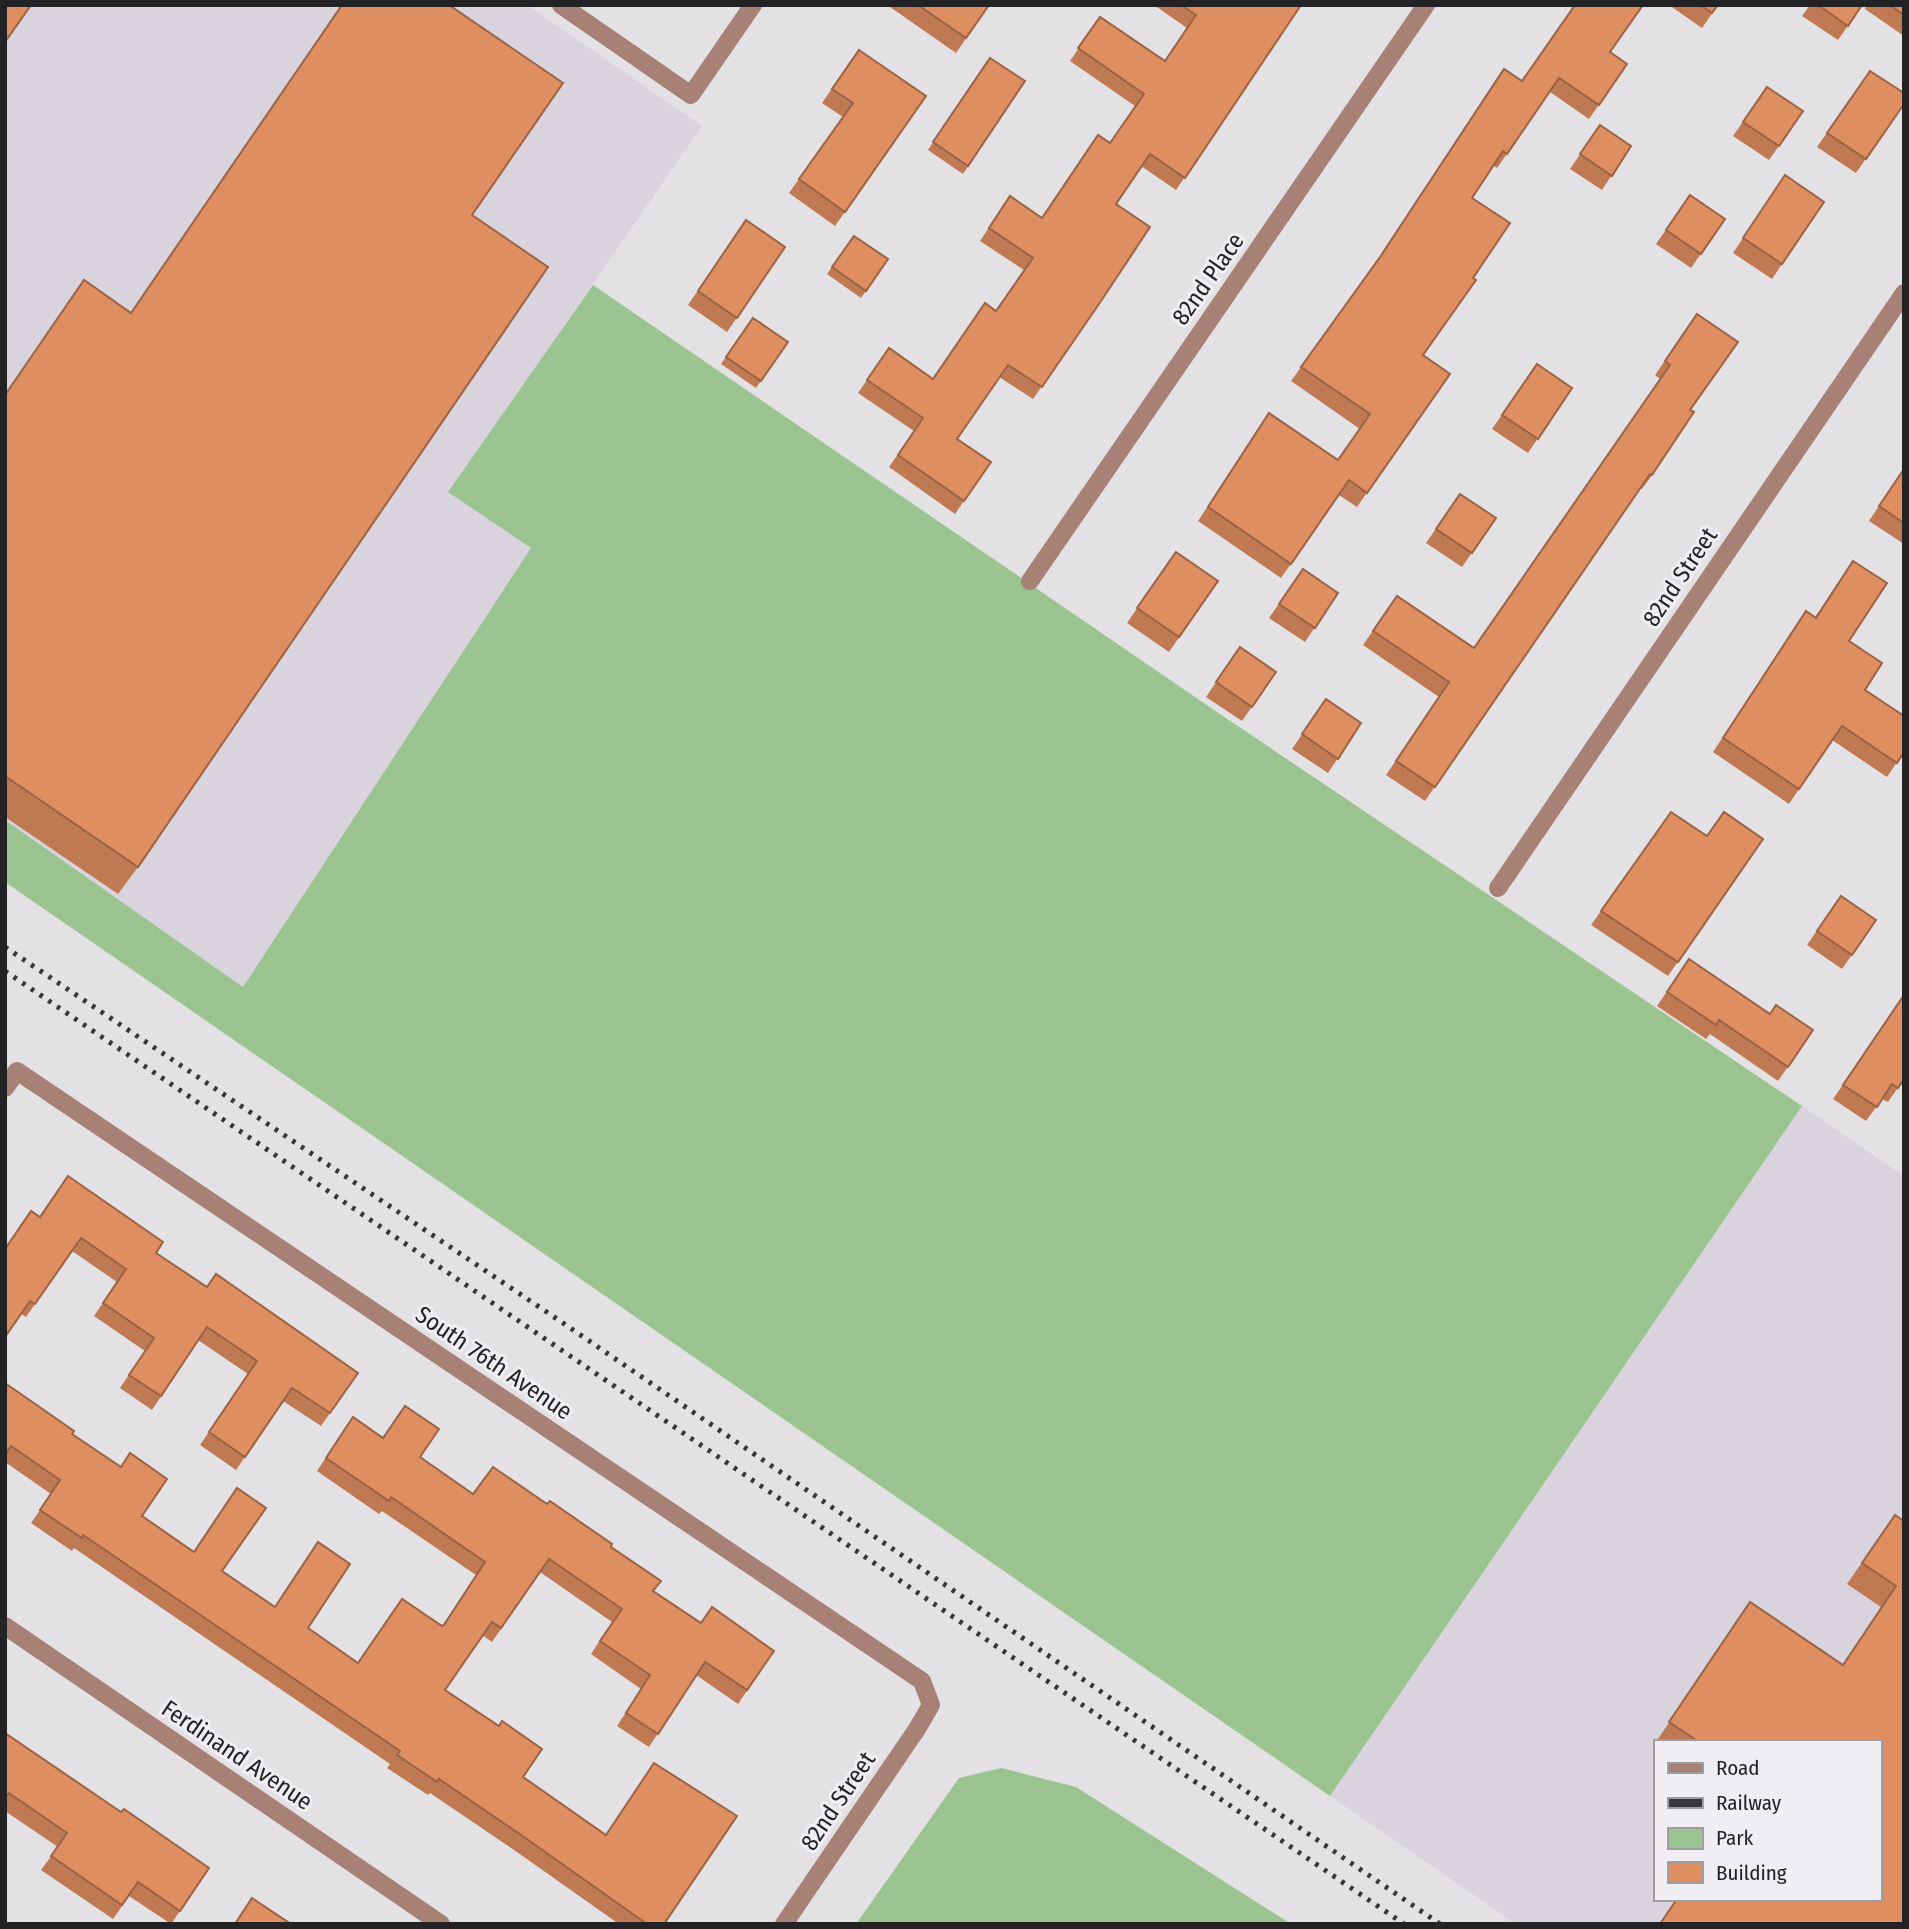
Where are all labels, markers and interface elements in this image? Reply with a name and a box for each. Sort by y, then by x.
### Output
street label: 82nd Place [1166,228,1250,330]
street label: 82nd Street [1637,522,1723,632]
street label: South 76th Avenue [411,1300,577,1426]
street label: Ferdinand Avenue [156,1694,318,1816]
legend [1654,1740,1881,1901]
street label: 82nd Street [795,1746,881,1856]
text: Road [1716,1755,1760,1781]
text: Railway [1716,1790,1782,1816]
text: Park [1716,1825,1754,1851]
text: Building [1716,1860,1787,1886]

